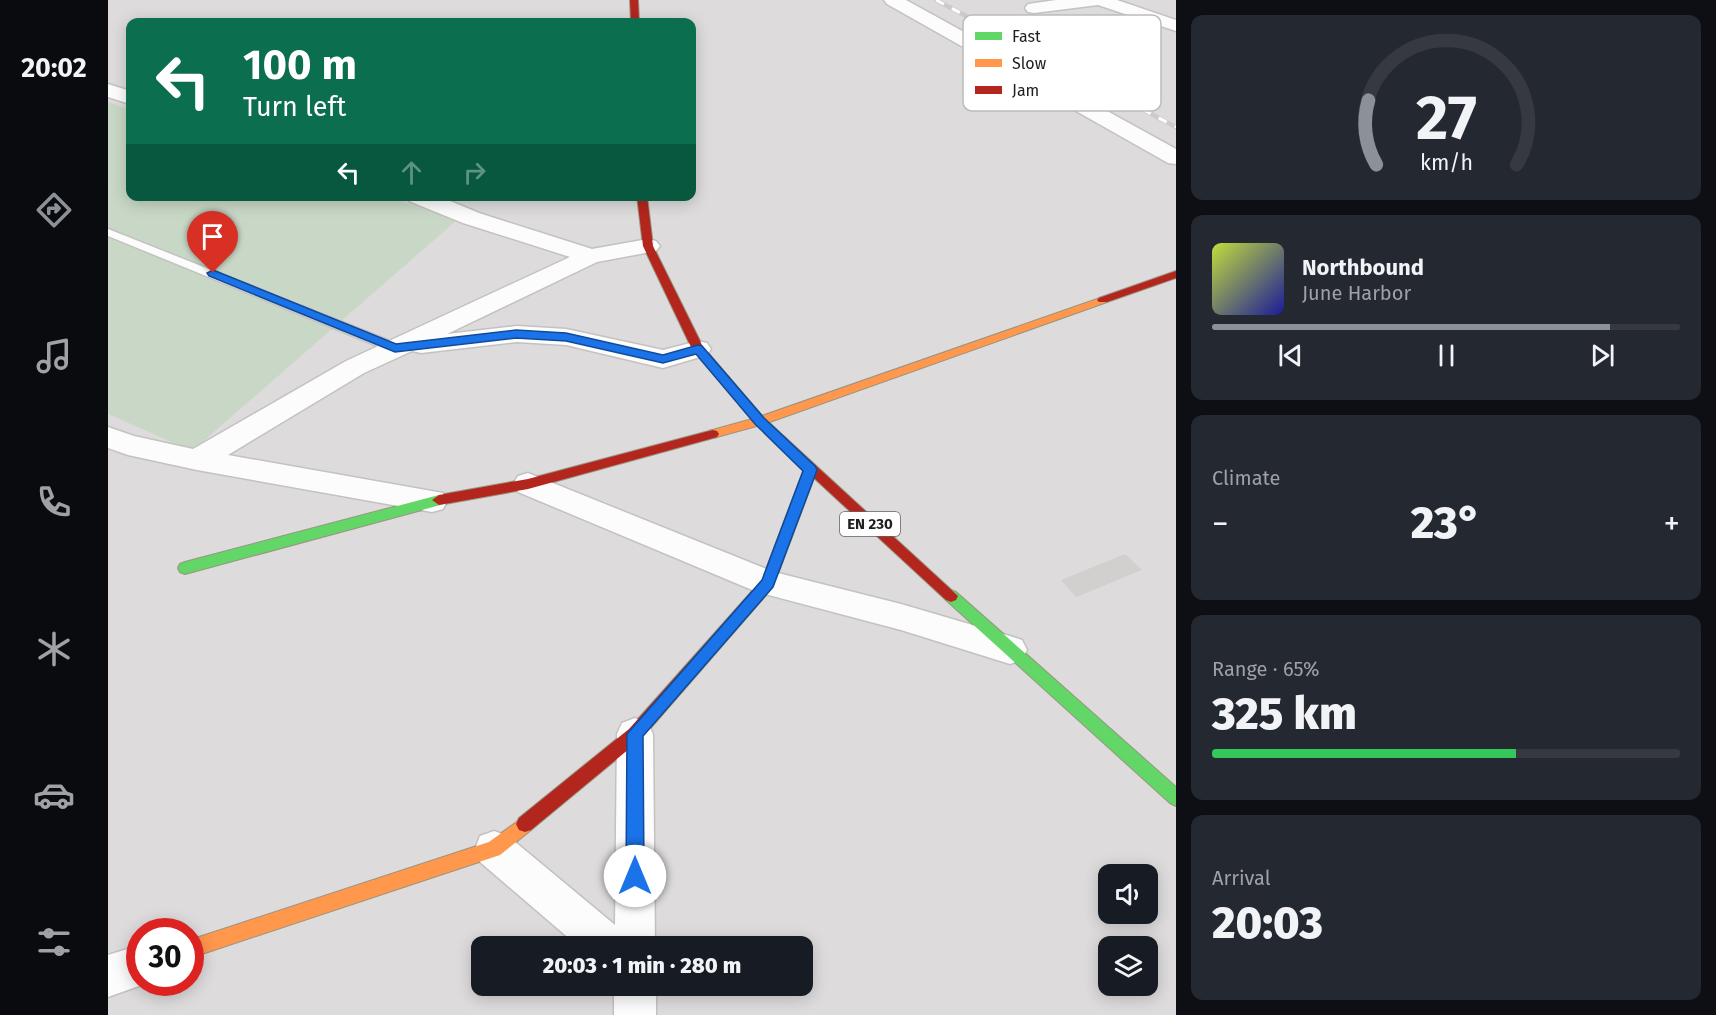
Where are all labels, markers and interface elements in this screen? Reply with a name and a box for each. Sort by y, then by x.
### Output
legend [963,15,1161,111]
text: Fast [1012,27,1041,46]
text: 100 m [243,40,357,90]
icon: left [144,42,222,120]
text: 20:02 [21,52,87,84]
text: Slow [1012,54,1047,73]
text: Jam [1012,81,1039,100]
text: 27 [1416,81,1476,156]
text: Turn left [243,91,346,123]
text: km/h [1419,150,1473,176]
icon: left [332,156,365,189]
icon: ahead [395,156,428,189]
icon: right [458,156,491,189]
icon: directions [33,189,75,231]
pin [187,211,238,273]
icon: arrive [196,220,229,253]
text: Northbound [1302,254,1424,281]
text: June Harbor [1302,281,1411,305]
icon: music [33,335,75,377]
icon: previous [1274,339,1307,372]
icon: pause [1430,339,1463,372]
icon: next [1586,339,1619,372]
text: Climate [1212,466,1280,490]
icon: phone [33,481,75,523]
text: 23° [1411,496,1481,550]
text: − [1212,504,1229,544]
text: + [1664,504,1680,544]
road number: EN 230 [840,512,900,536]
icon: climate [33,628,75,670]
text: Range · 65% [1212,657,1320,681]
text: 325 km [1212,687,1357,741]
icon: car [33,774,75,816]
position arrow [603,844,667,908]
map controls [1098,864,1158,996]
button: sound [1098,864,1158,924]
text: Arrival [1212,866,1271,890]
text: 20:03 [1212,896,1323,950]
speed limit sign: 30 [126,918,204,996]
icon: filters [33,921,75,963]
button: layers [1098,936,1158,996]
text: 20:03 · 1 min · 280 m [543,952,741,979]

